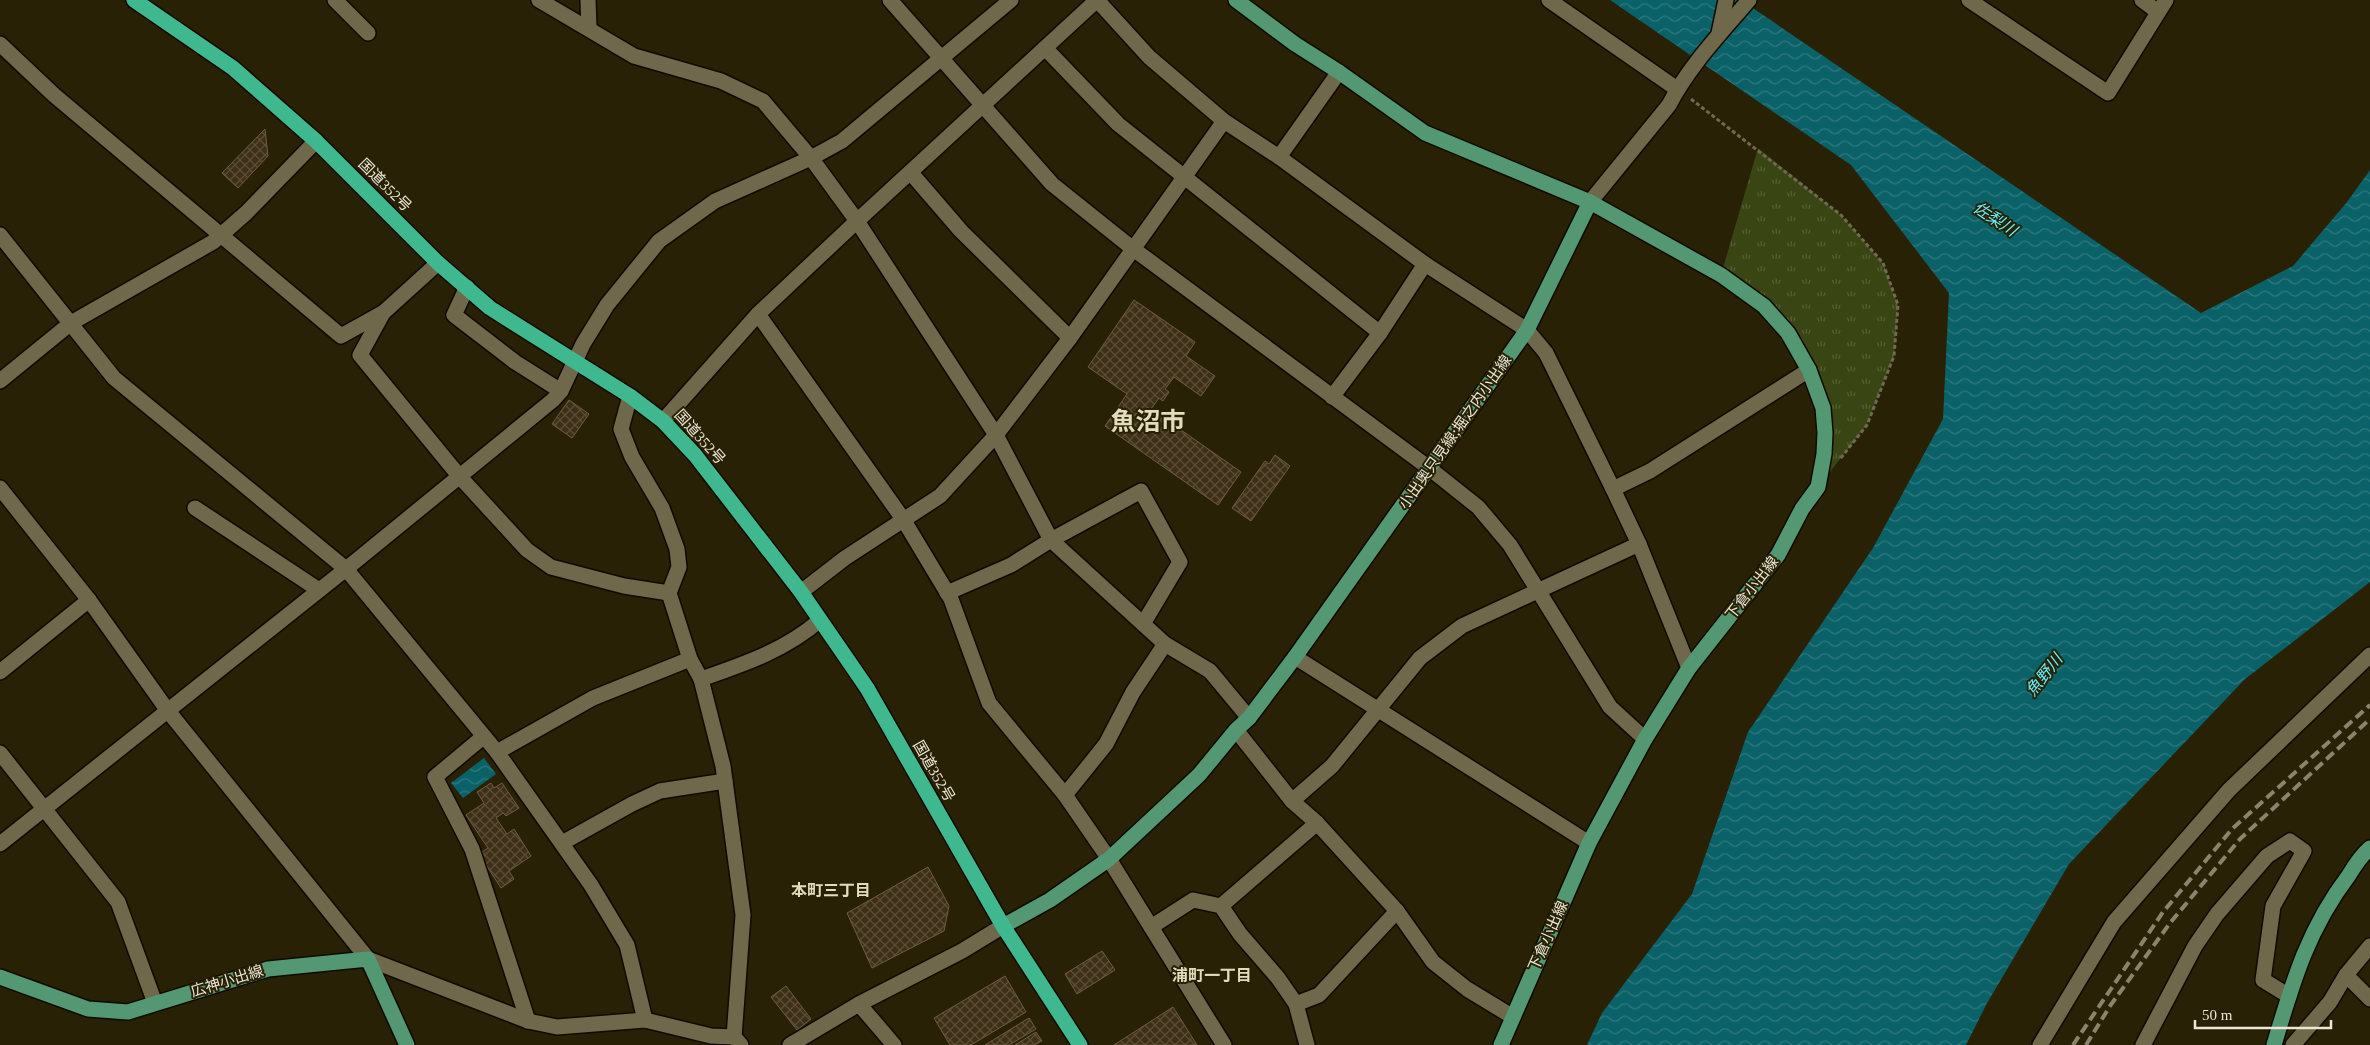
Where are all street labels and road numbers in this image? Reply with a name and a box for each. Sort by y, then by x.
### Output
street label: 国道352号 [355,155,415,215]
street label: 小出奥只見線;堀之内小出線 [1396,352,1514,512]
street label: 国道352号 [671,407,729,467]
street label: 下倉小出線 [1723,554,1781,622]
street label: 国道352号 [910,738,958,804]
street label: 下倉小出線 [1525,898,1571,974]
street label: 広神小出線 [189,962,265,1000]

